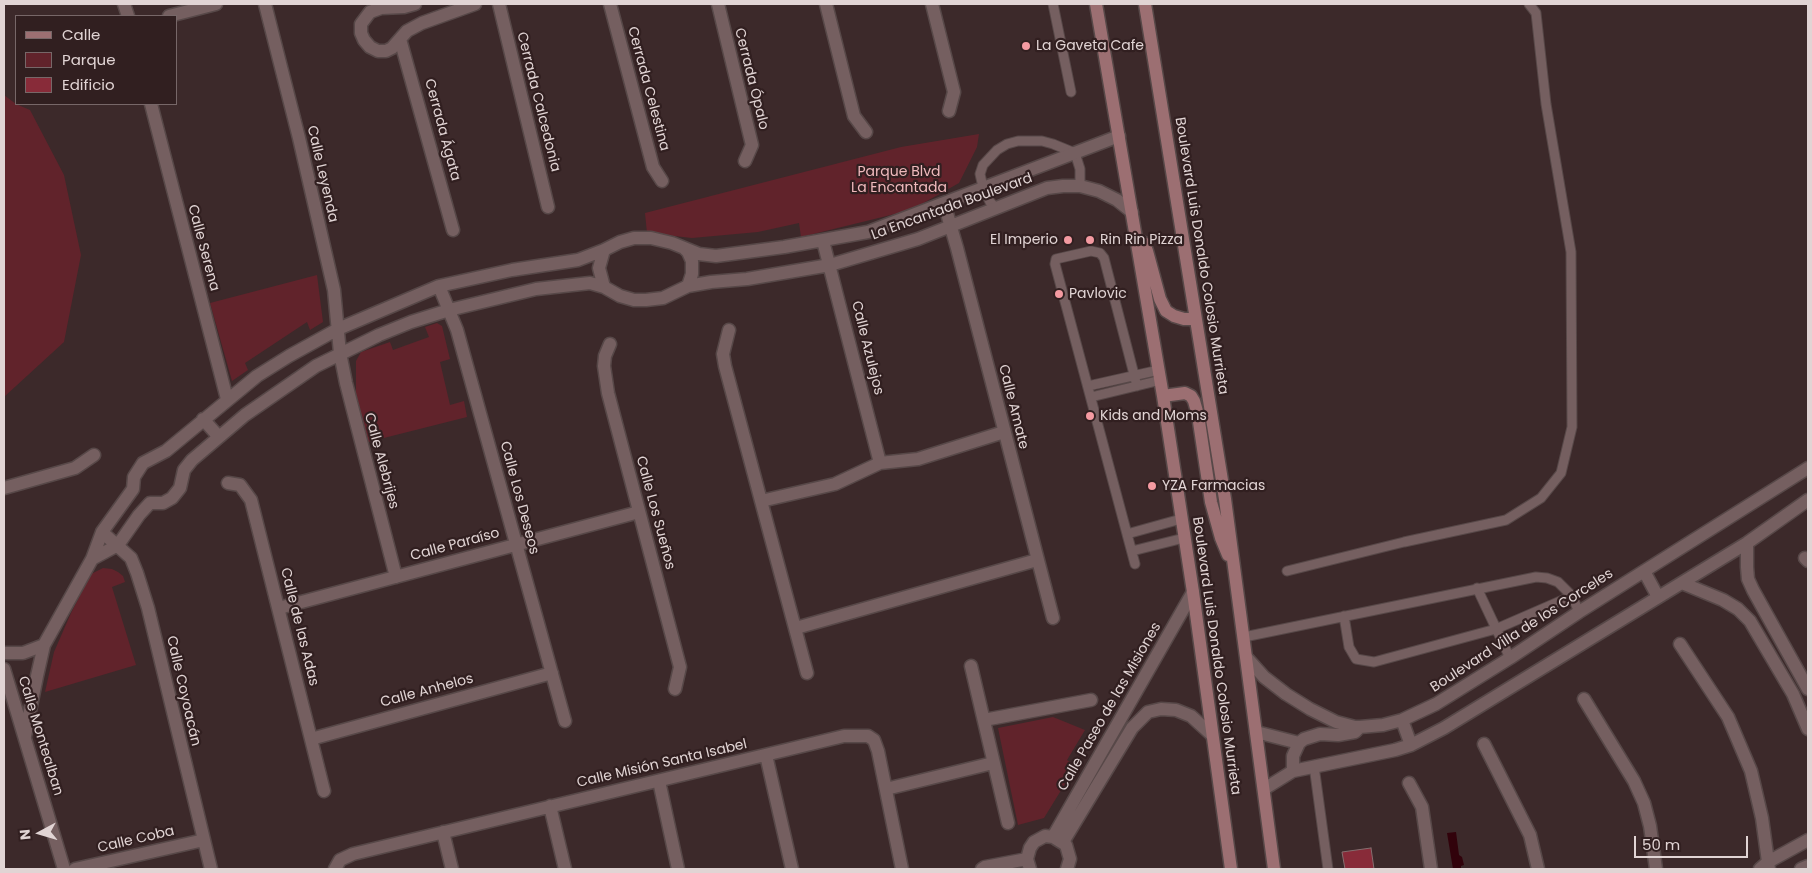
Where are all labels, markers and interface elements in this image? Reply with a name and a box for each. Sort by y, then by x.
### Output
legend [15,15,178,105]
text: Calle [62,24,100,45]
street label: Cerrada Celestina [623,25,673,153]
street label: Cerrada Ópalo [730,26,772,132]
street label: Cerrada Calcedonia [513,30,563,174]
place label: La Gaveta Cafe [1036,38,1144,54]
marker: La Gaveta Cafe [1020,40,1032,52]
text: Parque [62,49,115,70]
text: Edificio [62,74,115,95]
street label: Cerrada Ágata [420,77,464,183]
street label: Boulevard Luis Donaldo Colosio Murrieta [1171,116,1231,396]
street label: Calle Leyenda [303,124,341,224]
park label: Parque Blvd La Encantada [851,164,947,196]
street label: La Encantada Boulevard [869,170,1035,244]
street label: Calle Serena [183,203,223,293]
place label: El Imperio [990,232,1058,248]
place label: Rin Rin Pizza [1100,232,1183,248]
marker: El Imperio [1062,234,1074,246]
marker: Rin Rin Pizza [1084,234,1096,246]
place label: Pavlovic [1069,286,1127,302]
marker: Pavlovic [1053,288,1065,300]
street label: Calle Azulejos [847,299,887,397]
street label: Calle Amate [994,363,1032,451]
place label: Kids and Moms [1100,408,1207,424]
marker: Kids and Moms [1084,410,1096,422]
street label: Calle Alebrijes [360,411,402,511]
street label: Calle Los Deseos [496,440,542,556]
street label: Calle Los Sueños [632,454,678,572]
place label: YZA Farmacias [1162,478,1265,494]
marker: YZA Farmacias [1146,480,1158,492]
street label: Boulevard Luis Donaldo Colosio Murrieta [1188,516,1244,796]
street label: Calle Paraíso [409,525,501,565]
street label: Calle de las Adas [276,566,322,688]
street label: Boulevard Villa de los Corceles [1428,566,1616,696]
street label: Calle Paseo de las Misiones [1055,620,1165,794]
street label: Calle Coyoacán [162,634,204,748]
street label: Calle Anhelos [379,671,475,711]
street label: Calle Montealban [14,674,66,798]
street label: Calle Misión Santa Isabel [575,736,749,792]
north arrow [15,808,65,858]
street label: Calle Coba [96,823,176,857]
scale bar [1637,826,1751,858]
text: N [15,828,36,841]
text: 50 m [1642,834,1680,855]

